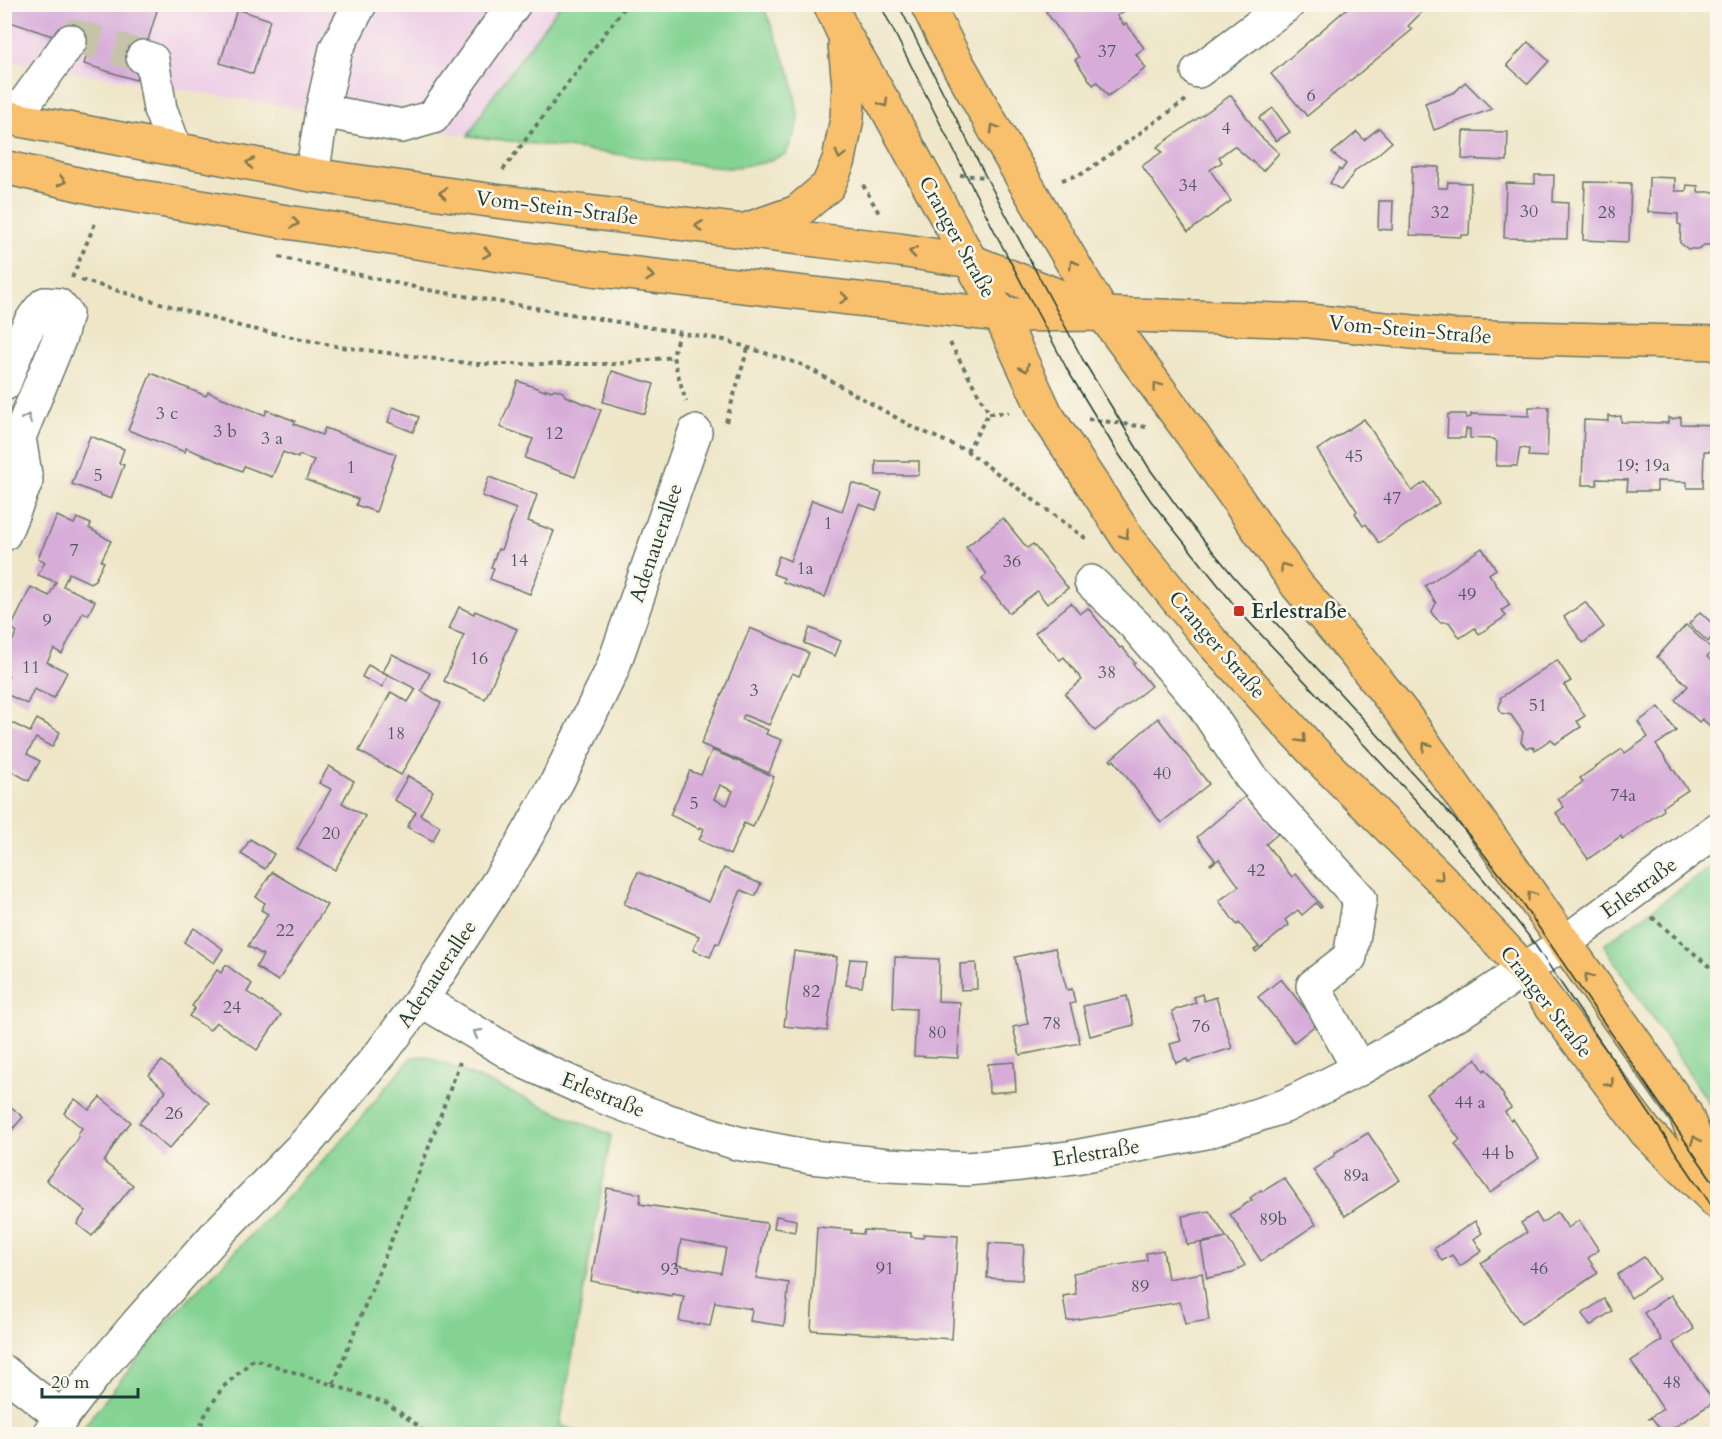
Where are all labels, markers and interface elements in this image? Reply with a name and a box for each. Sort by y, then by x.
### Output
house number: 37 [1098,39,1116,64]
house number: 6 [1306,83,1316,108]
one-way arrow [877,97,888,107]
house number: 4 [1221,116,1231,141]
one-way arrow [989,124,1001,134]
one-way arrow [834,150,847,160]
one-way arrow [246,157,256,170]
street label: Cranger Straße [912,171,1002,303]
one-way arrow [56,173,66,186]
house number: 34 [1179,173,1197,198]
street label: Vom-Stein-Straße [474,184,640,232]
one-way arrow [438,188,448,200]
house number: 30 [1520,199,1538,224]
house number: 32 [1431,200,1449,225]
house number: 28 [1598,200,1616,225]
one-way arrow [290,217,299,229]
one-way arrow [694,220,703,233]
one-way arrow [482,246,492,259]
one-way arrow [909,246,918,258]
one-way arrow [1069,260,1081,270]
one-way arrow [646,269,655,282]
one-way arrow [840,291,849,303]
street label: Vom-Stein-Straße [1327,308,1493,352]
one-way arrow [1017,361,1029,372]
one-way arrow [1153,382,1164,393]
house number: 3 c [156,401,178,426]
one-way arrow [20,413,32,424]
house number: 3 b [213,419,237,444]
house number: 12 [545,421,563,446]
house number: 3 a [261,426,283,451]
house number: 45 [1345,444,1363,469]
house number: 19; 19a [1616,453,1670,478]
house number: 1 [346,455,356,480]
house number: 5 [93,463,103,488]
street label: Adenauerallee [622,480,690,606]
house number: 47 [1383,486,1401,511]
house number: 1 [823,511,833,536]
one-way arrow [1118,528,1129,539]
house number: 7 [69,538,79,563]
house number: 14 [510,548,528,573]
house number: 36 [1003,549,1021,574]
house number: 1a [797,556,814,581]
one-way arrow [1280,562,1291,573]
house number: 49 [1458,582,1476,607]
street label: Cranger Straße [1162,584,1272,706]
place label: Erlestraße [1251,597,1347,626]
marker: Erlestraße [1232,604,1246,618]
house number: 9 [42,608,52,633]
house number: 16 [470,646,488,671]
house number: 11 [22,655,40,680]
house number: 38 [1098,660,1116,685]
house number: 3 [749,678,759,703]
house number: 51 [1529,693,1547,718]
house number: 18 [387,721,405,746]
one-way arrow [1295,733,1306,743]
one-way arrow [1422,741,1433,752]
house number: 40 [1153,761,1171,786]
house number: 74a [1610,783,1636,808]
house number: 5 [689,791,699,816]
house number: 20 [322,821,340,846]
street label: Erlestraße [1595,850,1683,926]
house number: 42 [1247,858,1265,883]
one-way arrow [1432,870,1443,881]
one-way arrow [1527,891,1538,902]
street label: Adenauerallee [390,914,484,1034]
house number: 22 [276,918,294,943]
street label: Cranger Straße [1493,940,1599,1064]
one-way arrow [1584,973,1595,984]
house number: 82 [802,979,820,1004]
house number: 24 [223,995,241,1020]
house number: 78 [1043,1011,1061,1036]
house number: 76 [1192,1014,1210,1039]
house number: 80 [928,1020,946,1045]
one-way arrow [473,1029,483,1041]
street label: Erlestraße [557,1065,649,1125]
one-way arrow [1602,1077,1613,1088]
house number: 44 a [1454,1090,1486,1115]
house number: 26 [165,1101,183,1126]
street label: Erlestraße [1050,1132,1142,1174]
one-way arrow [1690,1135,1702,1146]
house number: 44 b [1482,1141,1514,1166]
house number: 89a [1343,1163,1369,1188]
house number: 89b [1259,1207,1287,1232]
house number: 91 [876,1256,894,1281]
house number: 46 [1530,1256,1548,1281]
house number: 93 [661,1257,679,1282]
house number: 89 [1131,1274,1149,1299]
scale bar [42,1361,138,1399]
text: 20 m [51,1370,90,1395]
house number: 48 [1663,1370,1681,1395]

